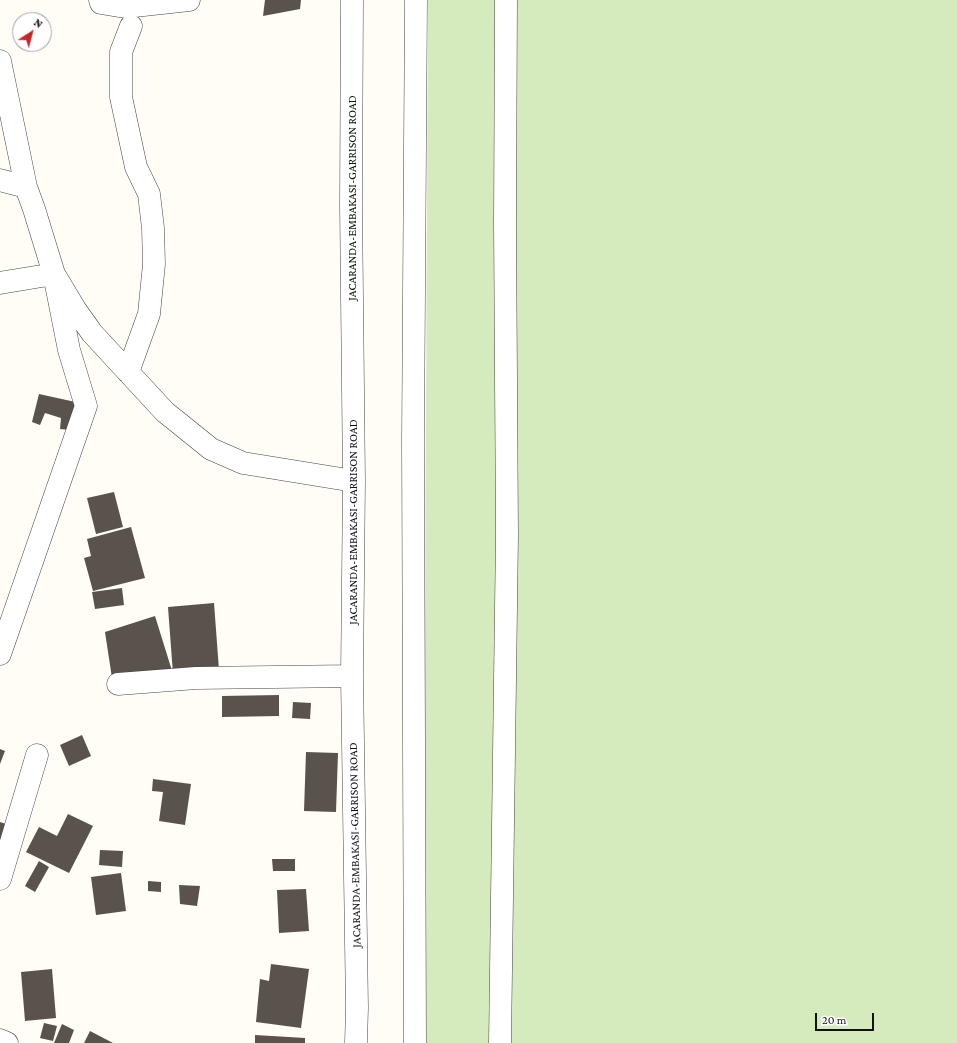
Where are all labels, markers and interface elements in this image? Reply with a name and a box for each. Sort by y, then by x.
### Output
north arrow [12,12,52,52]
text: N [32,16,45,30]
street label: JACARANDA-EMBAKASI-GARRISON ROAD [345,95,359,301]
street label: JACARANDA-EMBAKASI-GARRISON ROAD [346,419,360,625]
street label: JACARANDA-EMBAKASI-GARRISON ROAD [346,742,364,948]
scale bar [817,1005,876,1031]
text: 20 m [822,1013,846,1027]

